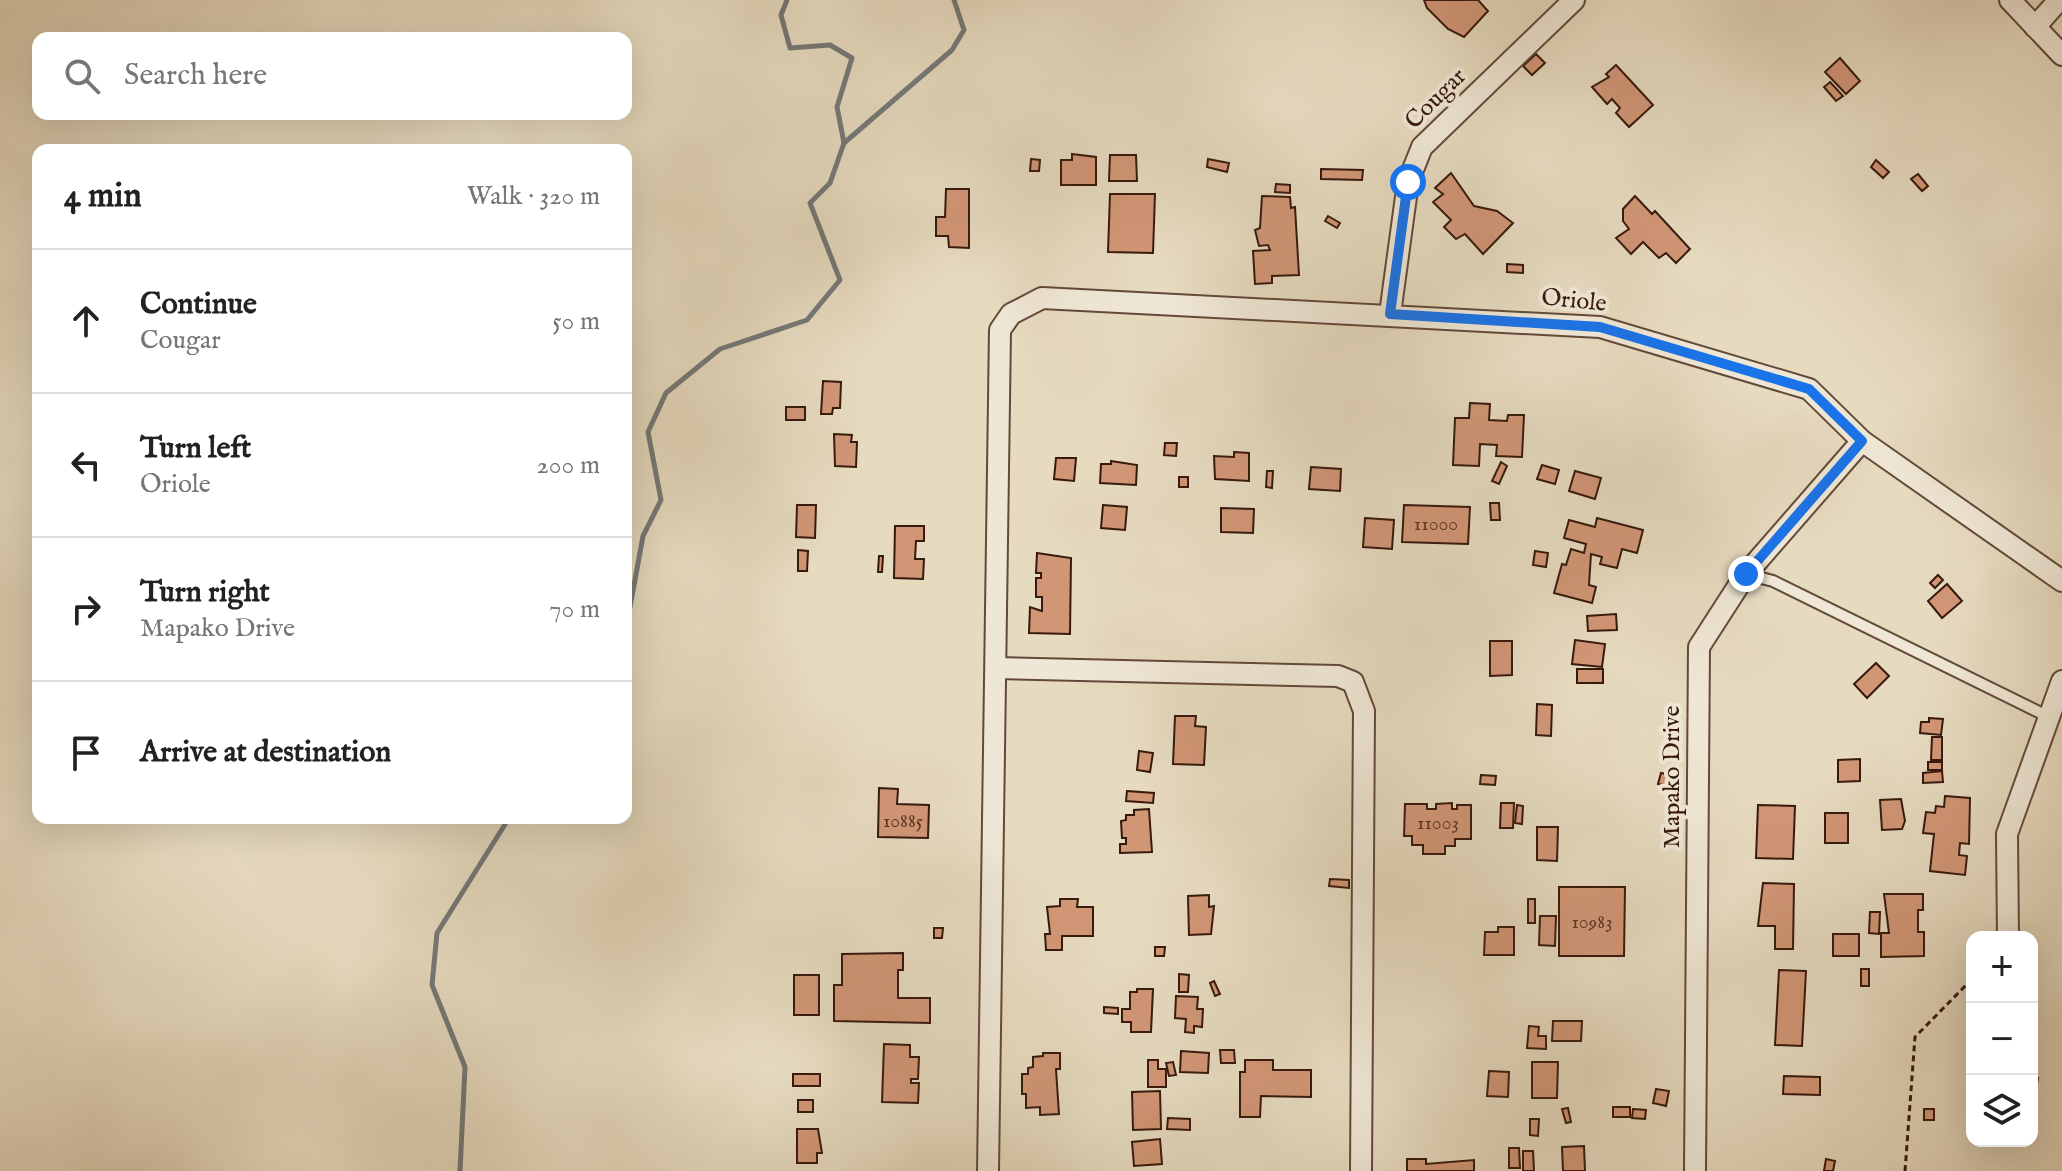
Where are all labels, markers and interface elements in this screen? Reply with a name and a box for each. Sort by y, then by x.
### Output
search box [32,32,632,120]
icon: search [60,54,104,98]
text: Search here [124,57,267,95]
street label: Cougar [1399,62,1473,136]
route start [1390,164,1426,200]
text: 4 min [64,175,142,218]
text: Walk · 320 m [467,180,600,213]
street label: Oriole [1540,282,1608,320]
text: Continue [140,286,257,324]
icon: ahead [64,299,108,343]
text: 50 m [552,305,600,338]
text: Cougar [140,324,221,357]
text: Turn left [140,430,251,468]
icon: left [64,443,108,487]
text: 200 m [536,449,600,482]
text: Oriole [140,468,211,501]
house number: 11000 [1414,512,1458,537]
route end [1728,556,1764,592]
text: Turn right [140,574,270,612]
icon: right [64,587,108,631]
text: 70 m [549,593,600,626]
text: Mapako Drive [140,612,295,645]
street label: Mapako Drive [1657,705,1688,849]
icon: arrive [64,731,108,775]
text: Arrive at destination [140,734,391,772]
house number: 10885 [883,809,923,834]
house number: 11003 [1417,811,1459,836]
house number: 10983 [1571,910,1613,935]
map controls [1966,931,2038,1147]
button: + [1966,931,2038,1003]
button: − [1966,1003,2038,1075]
button: layers [1966,1075,2038,1147]

